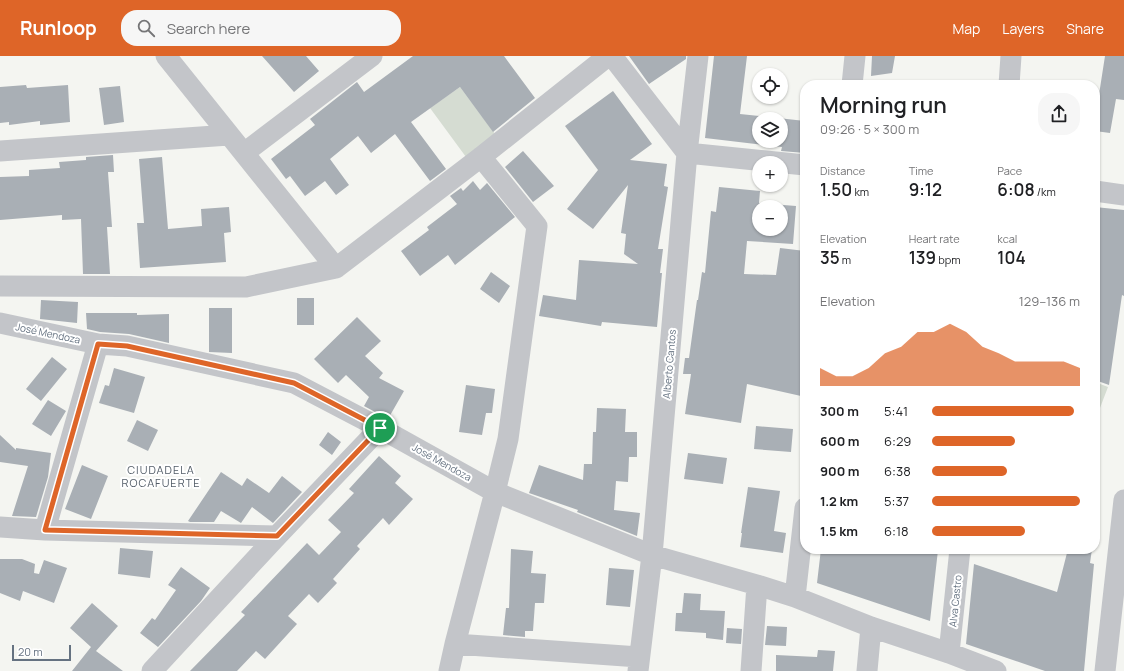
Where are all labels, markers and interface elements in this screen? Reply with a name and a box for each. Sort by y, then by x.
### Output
search box [121,10,401,46]
text: Runloop [20,15,97,41]
icon: search [135,17,157,39]
text: Search here [167,18,250,39]
text: Map [952,19,980,38]
text: Layers [1002,19,1044,38]
text: Share [1066,19,1104,38]
map controls [752,68,788,236]
button: locate [752,68,788,104]
text: Morning run [820,90,947,120]
button: share [1038,93,1080,135]
button: layers [752,112,788,148]
text: 09:26 · 5 × 300 m [820,120,919,138]
button: + [752,156,788,192]
text: Distance [820,163,865,178]
text: Time [909,163,934,178]
text: Pace [997,163,1022,178]
text: 1.50 [820,178,852,201]
text: 9:12 [909,178,942,201]
text: 6:08 [997,178,1035,201]
text: km [852,184,869,199]
text: /km [1035,184,1056,199]
button: − [752,200,788,236]
text: Elevation [820,231,866,246]
text: Heart rate [909,231,960,246]
text: kcal [997,231,1017,246]
text: 35 [820,246,840,269]
text: 139 [909,246,936,269]
text: 104 [997,246,1026,269]
text: m [840,252,851,267]
text: bpm [936,252,961,267]
text: Elevation [820,292,875,310]
text: 129–136 m [1019,292,1080,310]
street label: José Mendoza [14,319,82,347]
street label: Alberto Cantos [659,329,679,399]
text: 300 m [820,402,859,420]
text: 5:41 [884,402,908,420]
pin [363,411,397,445]
icon: arrive [369,417,391,439]
text: 600 m [820,432,859,450]
text: 6:29 [884,432,911,450]
street label: José Mendoza [410,440,474,484]
district label: CIUDADELA ROCAFUERTE [122,462,200,490]
text: 900 m [820,462,859,480]
text: 6:38 [884,462,911,480]
text: 1.2 km [820,492,858,510]
text: 5:37 [884,492,909,510]
text: 1.5 km [820,522,858,540]
text: 6:18 [884,522,909,540]
street label: Alva Castro [945,574,965,628]
scale bar [12,643,71,662]
text: 20 m [18,644,43,659]

